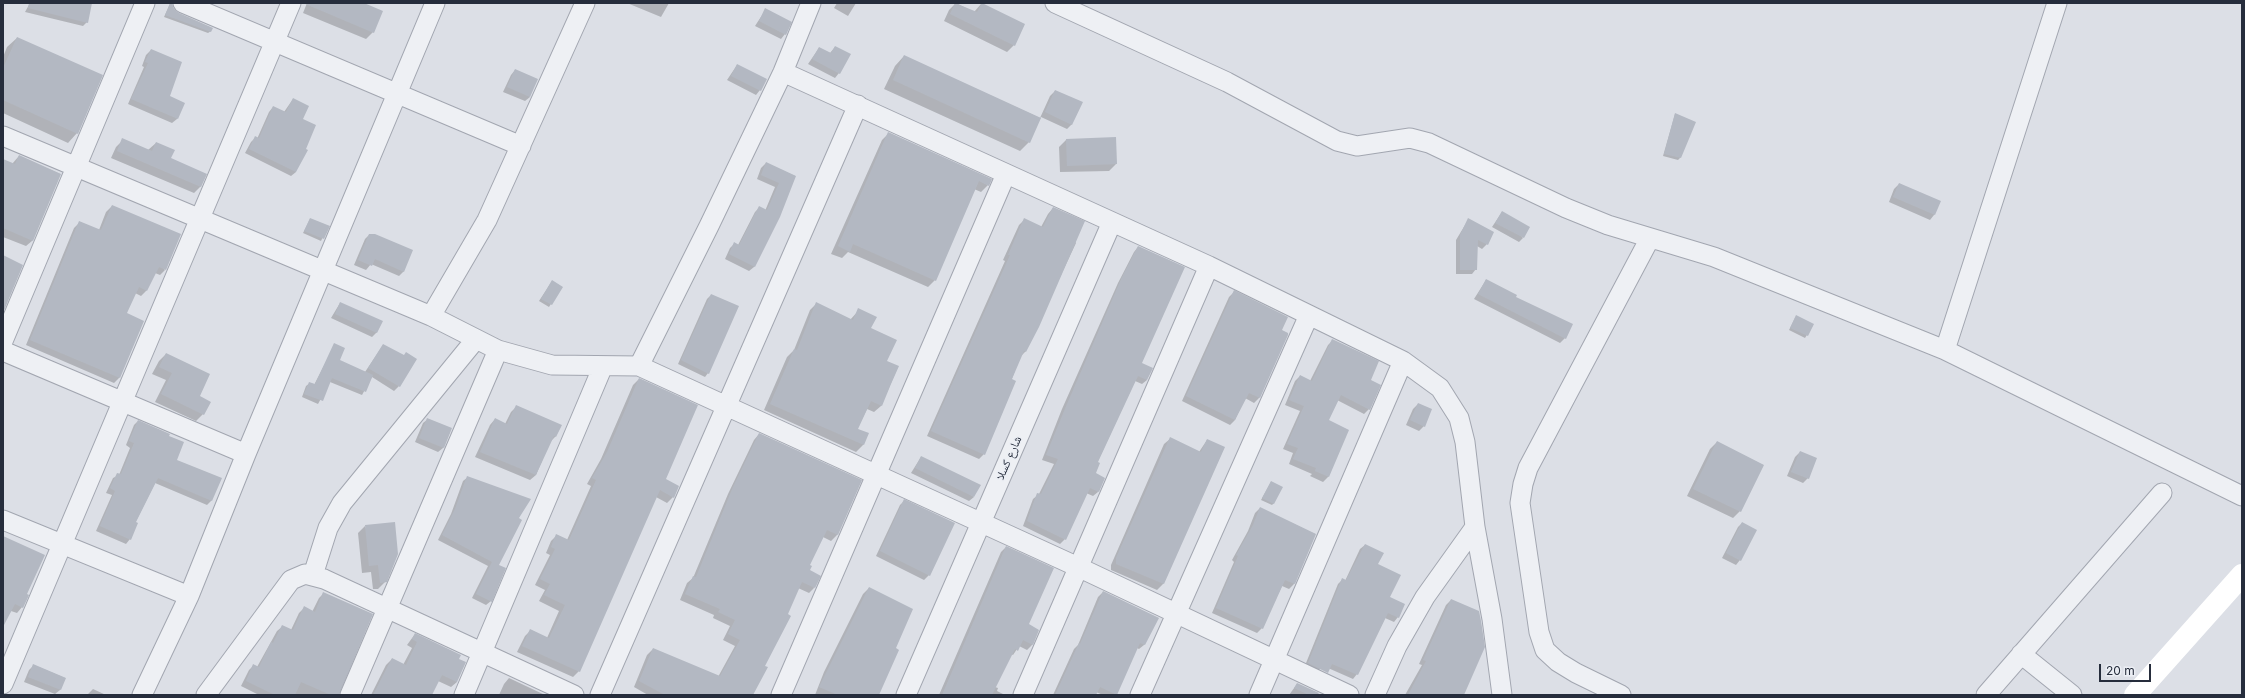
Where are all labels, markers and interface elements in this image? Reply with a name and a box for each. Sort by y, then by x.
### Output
street label: شارع كسلا [993,434,1025,482]
scale bar [2101,656,2153,682]
text: 20 m [2106,663,2135,678]

